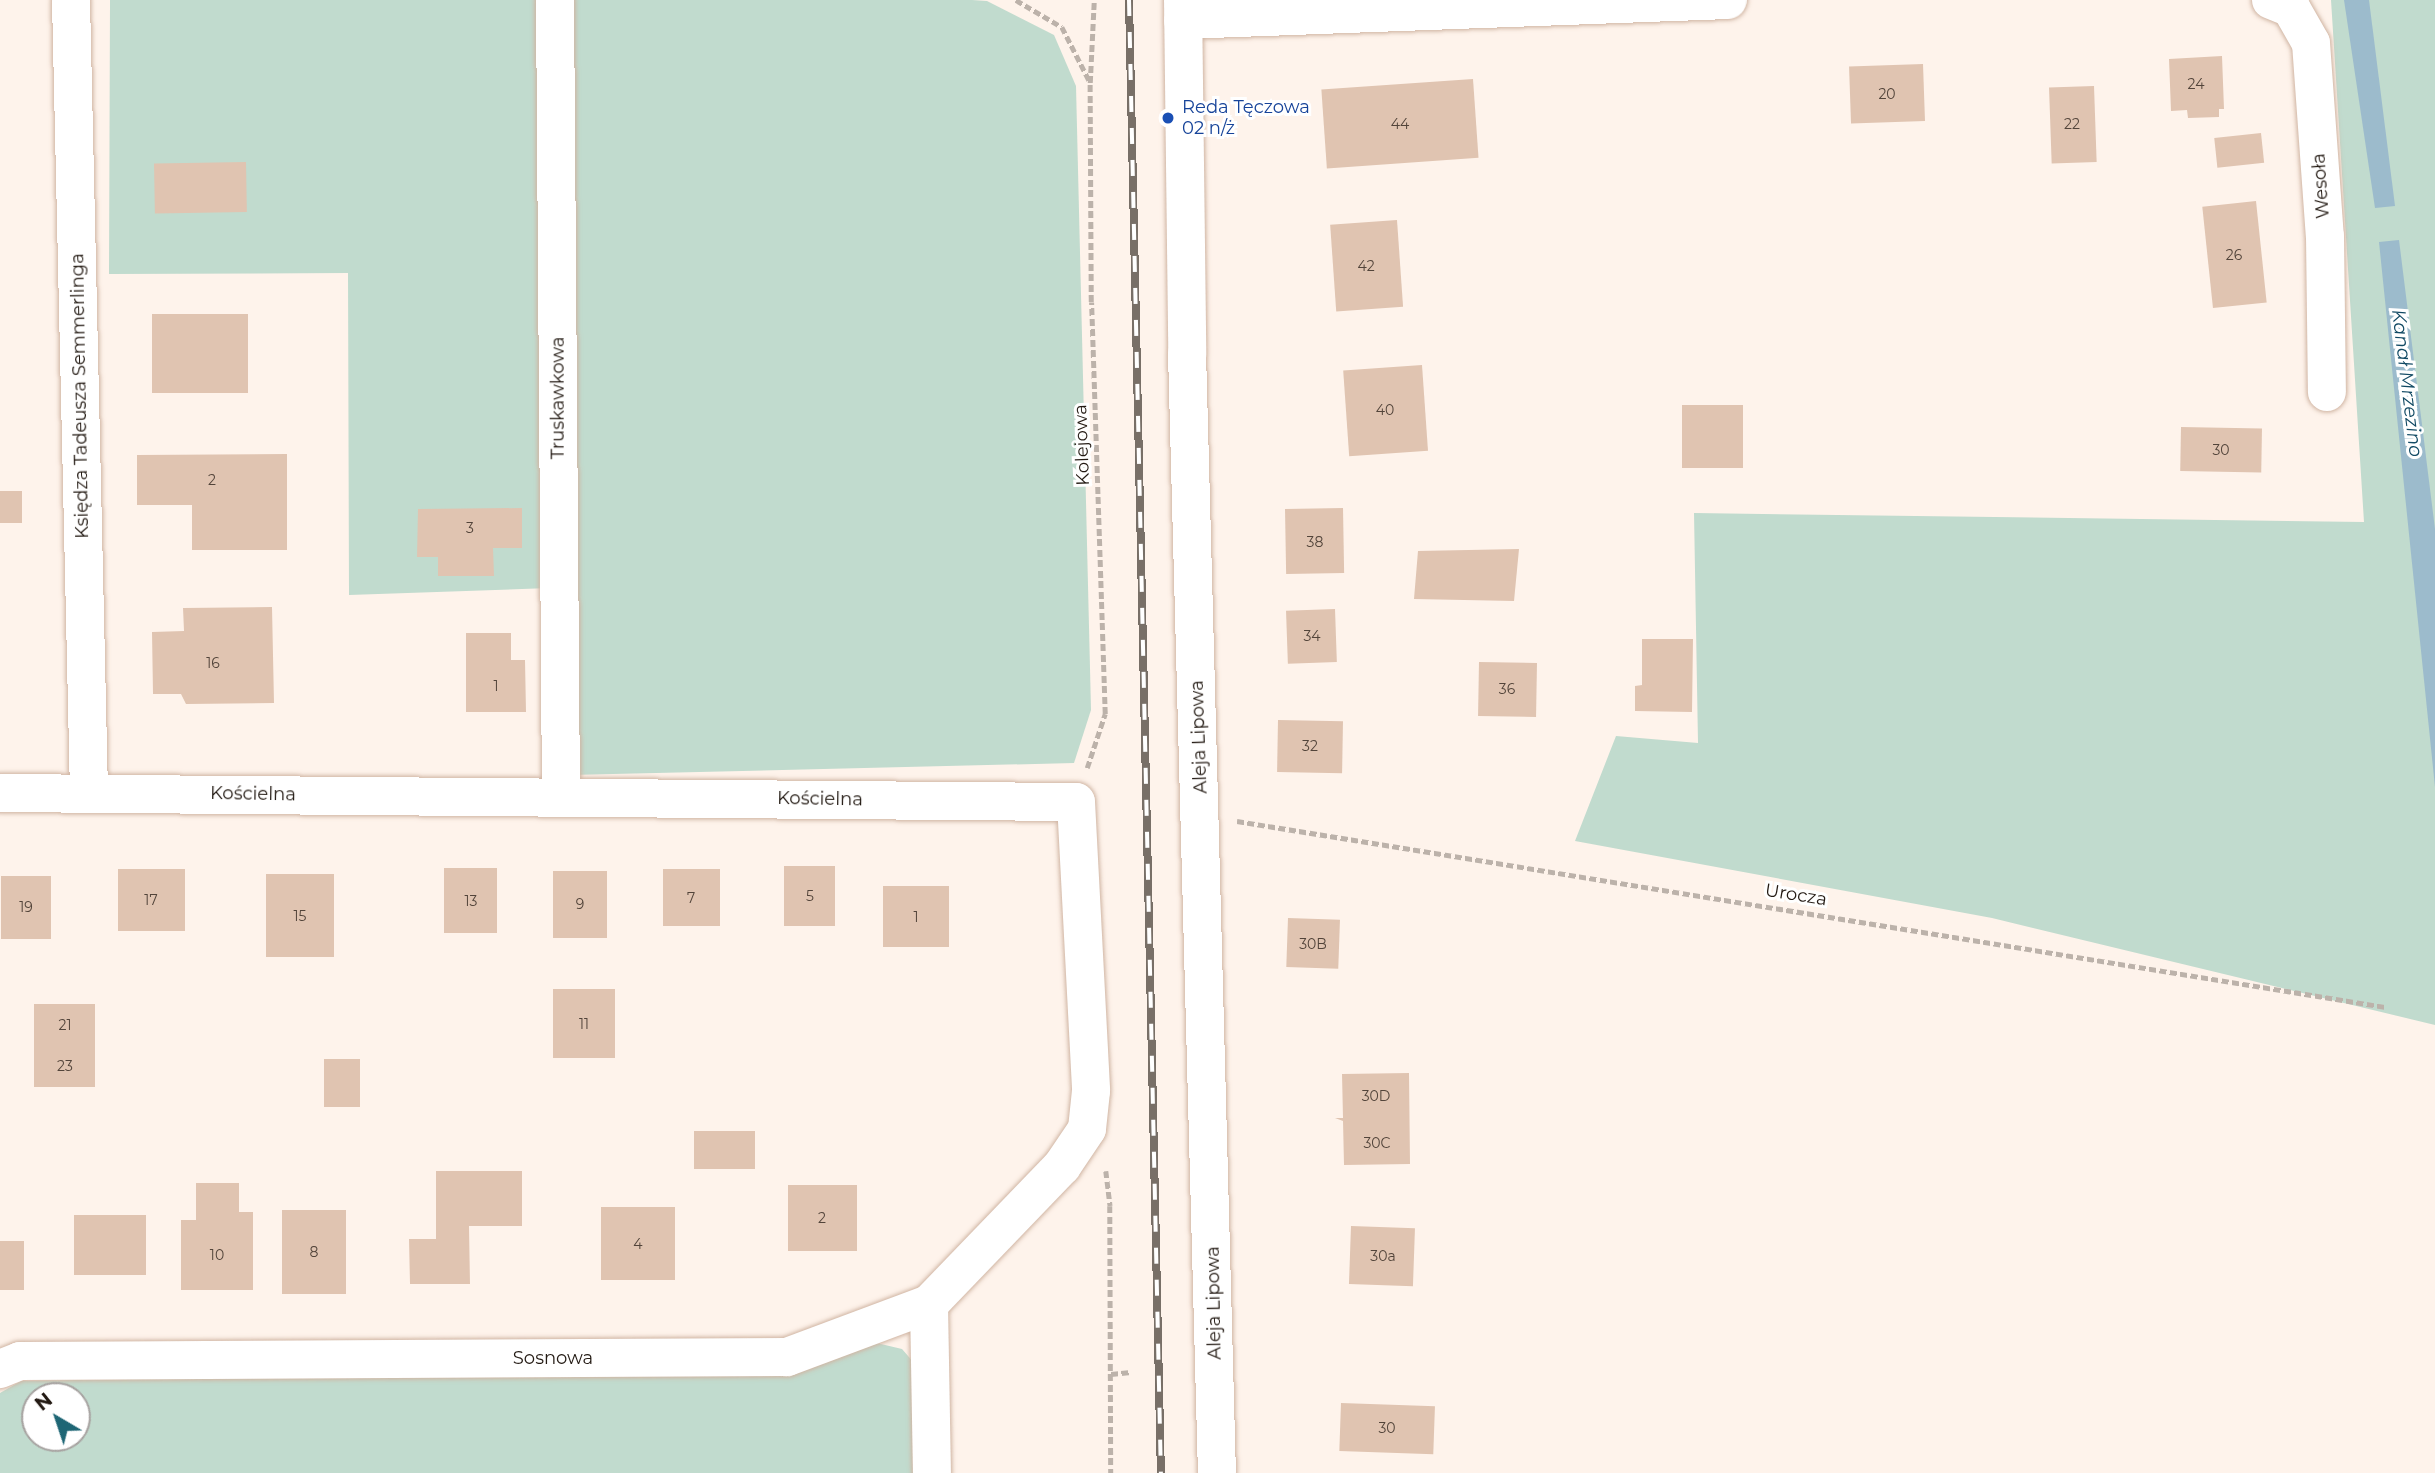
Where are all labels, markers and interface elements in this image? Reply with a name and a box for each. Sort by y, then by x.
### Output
house number: 24 [2188,76,2204,92]
house number: 20 [1878,86,1896,102]
place label: Reda Tęczowa 02 n/ż [1182,97,1310,140]
marker: Reda Tęczowa 02 n/ż [1160,110,1176,126]
house number: 44 [1391,116,1409,132]
house number: 22 [2064,116,2080,132]
street label: Wesoła [2308,153,2334,219]
house number: 26 [2226,247,2242,263]
street label: Księdza Tadeusza Semmerlinga [67,253,93,539]
house number: 42 [1357,258,1375,274]
water label: Kanał Mrzezino [2387,308,2427,458]
street label: Truskawkowa [547,337,569,459]
house number: 40 [1376,402,1394,418]
street label: Kolejowa [1070,404,1094,486]
house number: 30 [2212,442,2230,458]
house number: 2 [208,472,216,488]
house number: 3 [466,520,474,536]
house number: 38 [1307,534,1323,550]
house number: 34 [1303,628,1321,644]
house number: 16 [206,655,220,671]
house number: 1 [493,678,499,694]
street label: Aleja Lipowa [1186,680,1212,794]
house number: 36 [1499,681,1515,697]
house number: 32 [1302,738,1318,754]
street label: Kościelna [210,782,296,806]
street label: Kościelna [777,787,863,811]
street label: Urocza [1764,879,1828,911]
house number: 5 [806,888,814,904]
house number: 7 [687,890,695,906]
house number: 17 [144,892,158,908]
house number: 13 [465,893,477,909]
house number: 9 [576,896,584,912]
house number: 19 [19,899,33,915]
house number: 15 [294,908,306,924]
house number: 1 [913,909,919,925]
house number: 30B [1299,936,1327,952]
house number: 11 [579,1016,589,1032]
house number: 21 [58,1017,72,1033]
house number: 23 [57,1058,73,1074]
house number: 30D [1362,1088,1390,1104]
house number: 30C [1363,1135,1391,1151]
house number: 2 [818,1210,826,1226]
house number: 4 [633,1236,643,1252]
house number: 8 [310,1244,318,1260]
street label: Aleja Lipowa [1202,1246,1226,1360]
house number: 10 [210,1247,224,1263]
house number: 30a [1370,1248,1396,1264]
street label: Sosnowa [513,1347,593,1369]
north arrow [21,1382,91,1452]
text: N [31,1388,57,1416]
house number: 30 [1378,1420,1396,1436]

